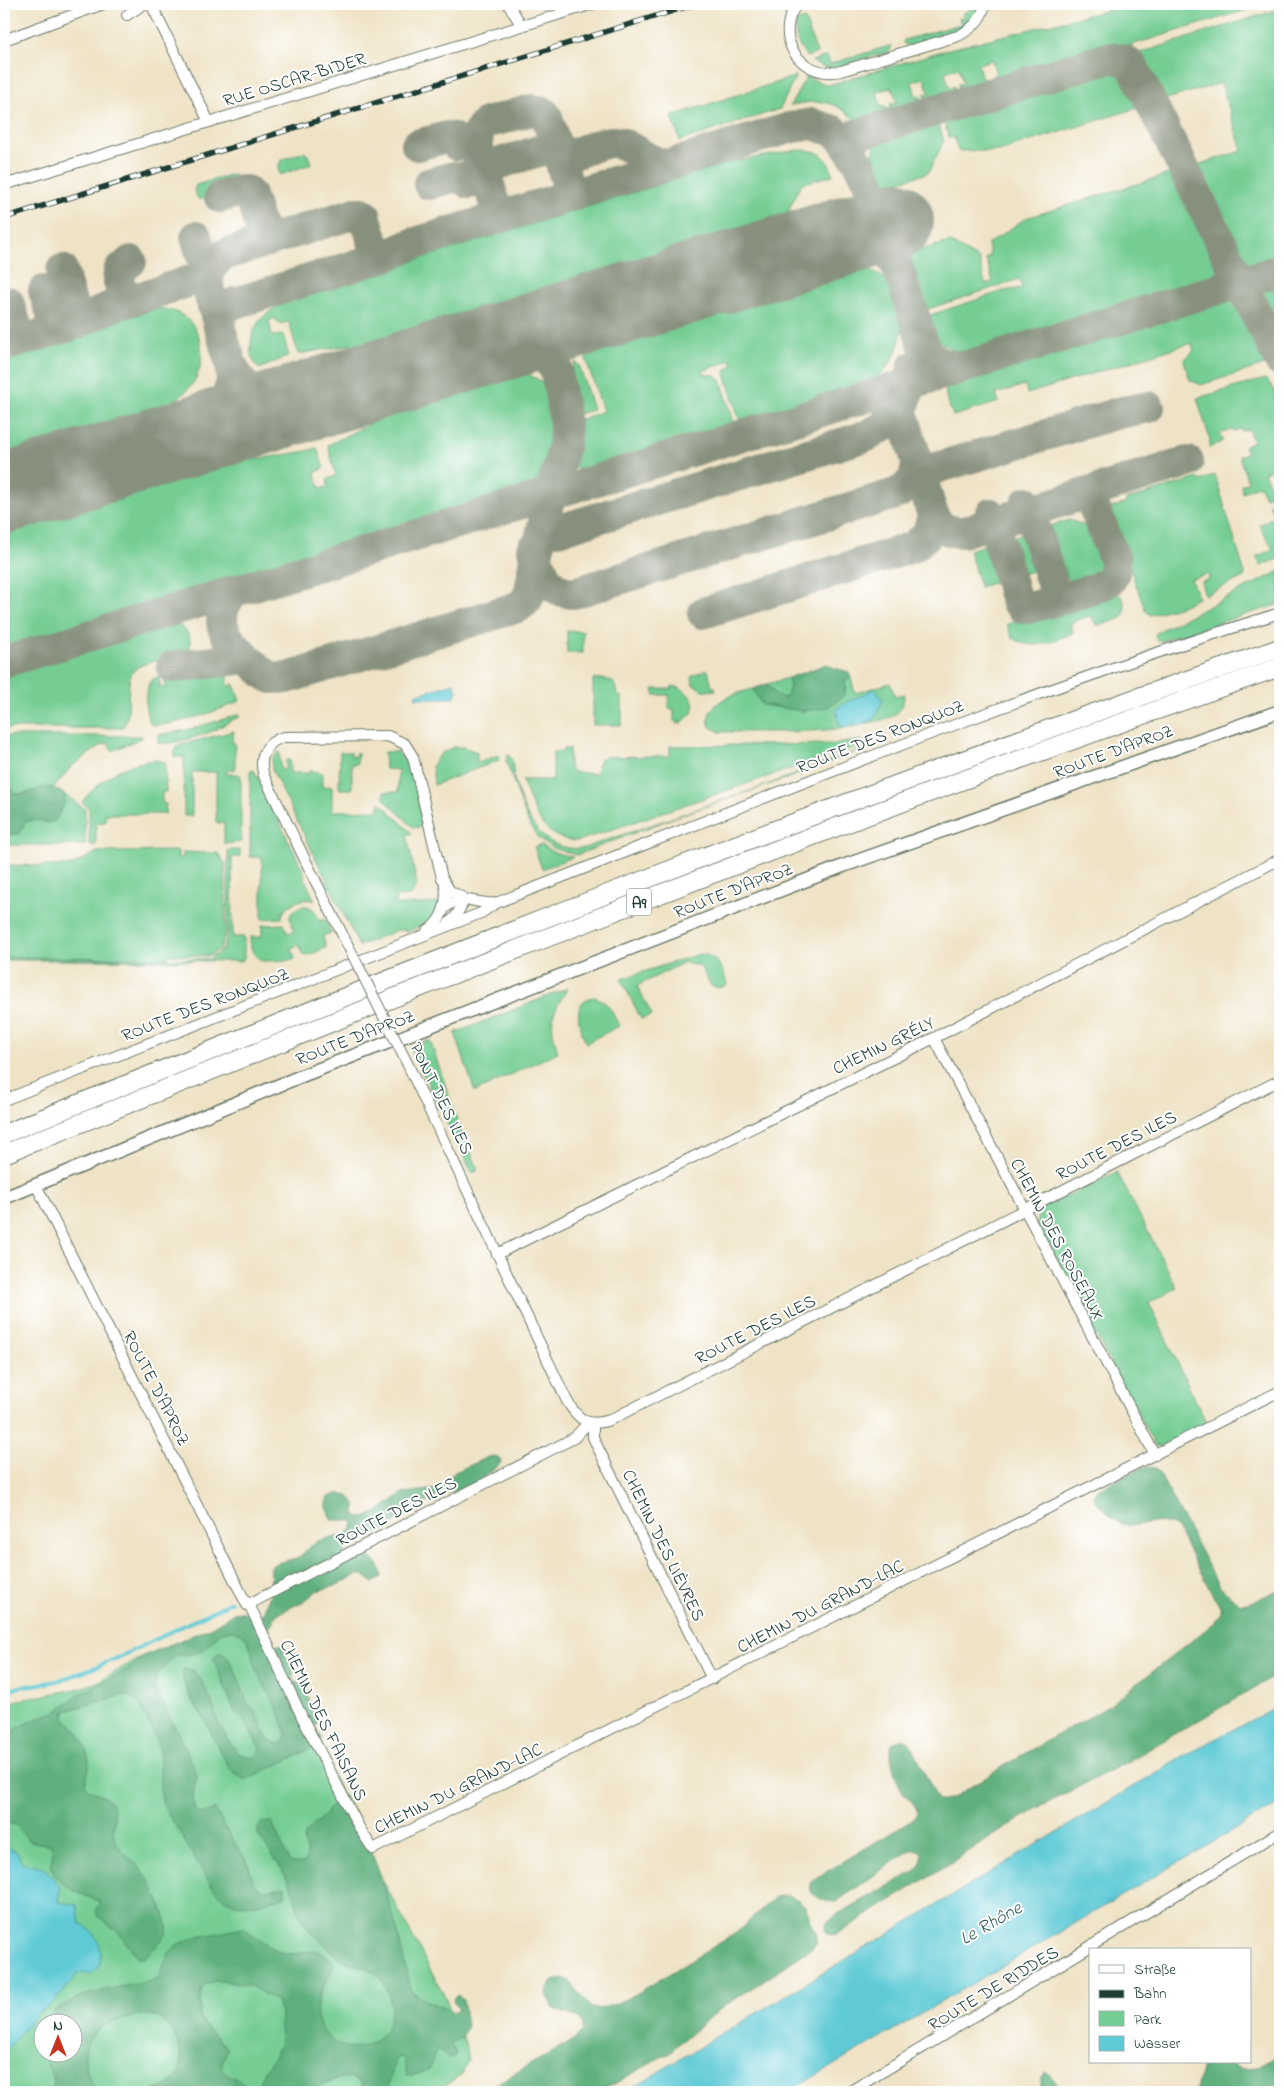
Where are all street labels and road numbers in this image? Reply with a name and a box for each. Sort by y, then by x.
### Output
street label: RUE OSCAR-BIDER [220,47,369,115]
street label: ROUTE DES RONQUOZ [793,694,968,782]
street label: ROUTE D'APROZ [1050,719,1177,787]
street label: ROUTE D'APROZ [670,857,797,927]
road number: A9 [626,889,652,916]
street label: ROUTE DES RONQUOZ [118,962,293,1050]
street label: ROUTE D'APROZ [292,1004,419,1074]
street label: CHEMIN GRÉLY [829,1011,940,1083]
street label: PONT DES ILES [402,1038,479,1159]
street label: ROUTE DES ILES [1052,1105,1182,1188]
street label: CHEMIN DES ROSEAUX [1002,1154,1110,1326]
street label: ROUTE DES ILES [691,1289,821,1372]
street label: ROUTE D'APROZ [115,1327,195,1451]
street label: CHEMIN DES LIÈVRES [614,1466,710,1626]
street label: ROUTE DES ILES [332,1471,462,1554]
street label: CHEMIN DU GRAND-LAC [733,1554,909,1661]
street label: CHEMIN DES FAISANS [272,1636,373,1806]
street label: CHEMIN DU GRAND-LAC [370,1738,547,1842]
street label: ROUTE DE RIDDES [924,1940,1064,2039]

